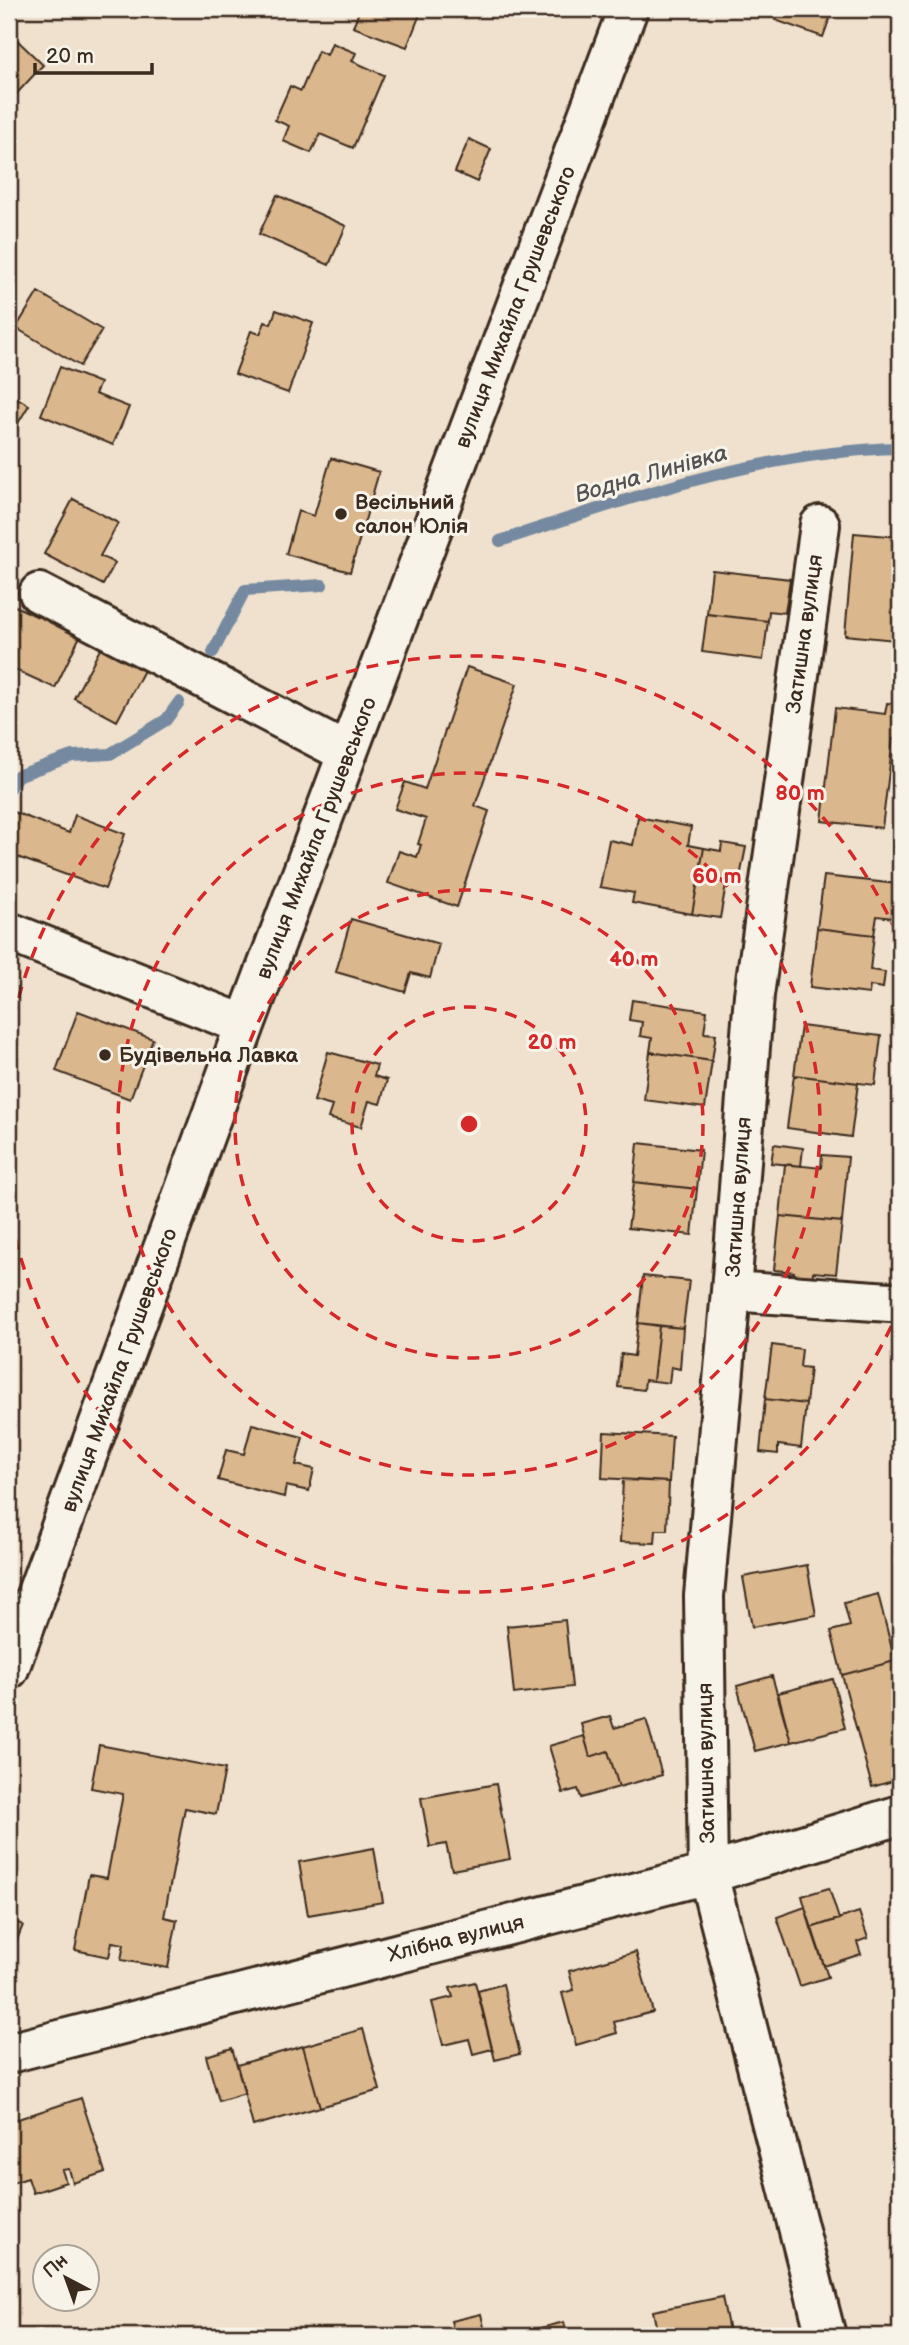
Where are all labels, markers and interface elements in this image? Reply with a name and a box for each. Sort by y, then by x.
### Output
scale bar [35,32,152,76]
text: 20 m [46,44,94,69]
street label: вулиця Михайла Грушевського [450,163,581,452]
water label: Водна Линівка [572,439,731,509]
place label: Весільний салон Юлія [355,490,468,539]
marker: Весільний салон Юлія [333,506,349,522]
street label: Затишна вулиця [781,553,828,715]
street label: вулиця Михайла Грушевського [251,694,382,983]
text: 80 m [775,781,825,806]
text: 60 m [692,864,742,889]
text: 40 m [609,947,659,972]
text: 20 m [528,1030,576,1055]
place label: Будівельна Лавка [119,1043,299,1068]
marker: Будівельна Лавка [97,1047,113,1063]
centre of rings [457,1112,481,1136]
street label: Затишна вулиця [720,1116,757,1278]
street label: вулиця Михайла Грушевського [56,1225,183,1515]
street label: Затишна вулиця [693,1682,720,1844]
street label: Хлібна вулиця [385,1909,527,1968]
north arrow [32,2244,102,2314]
text: Пн [39,2249,73,2283]

